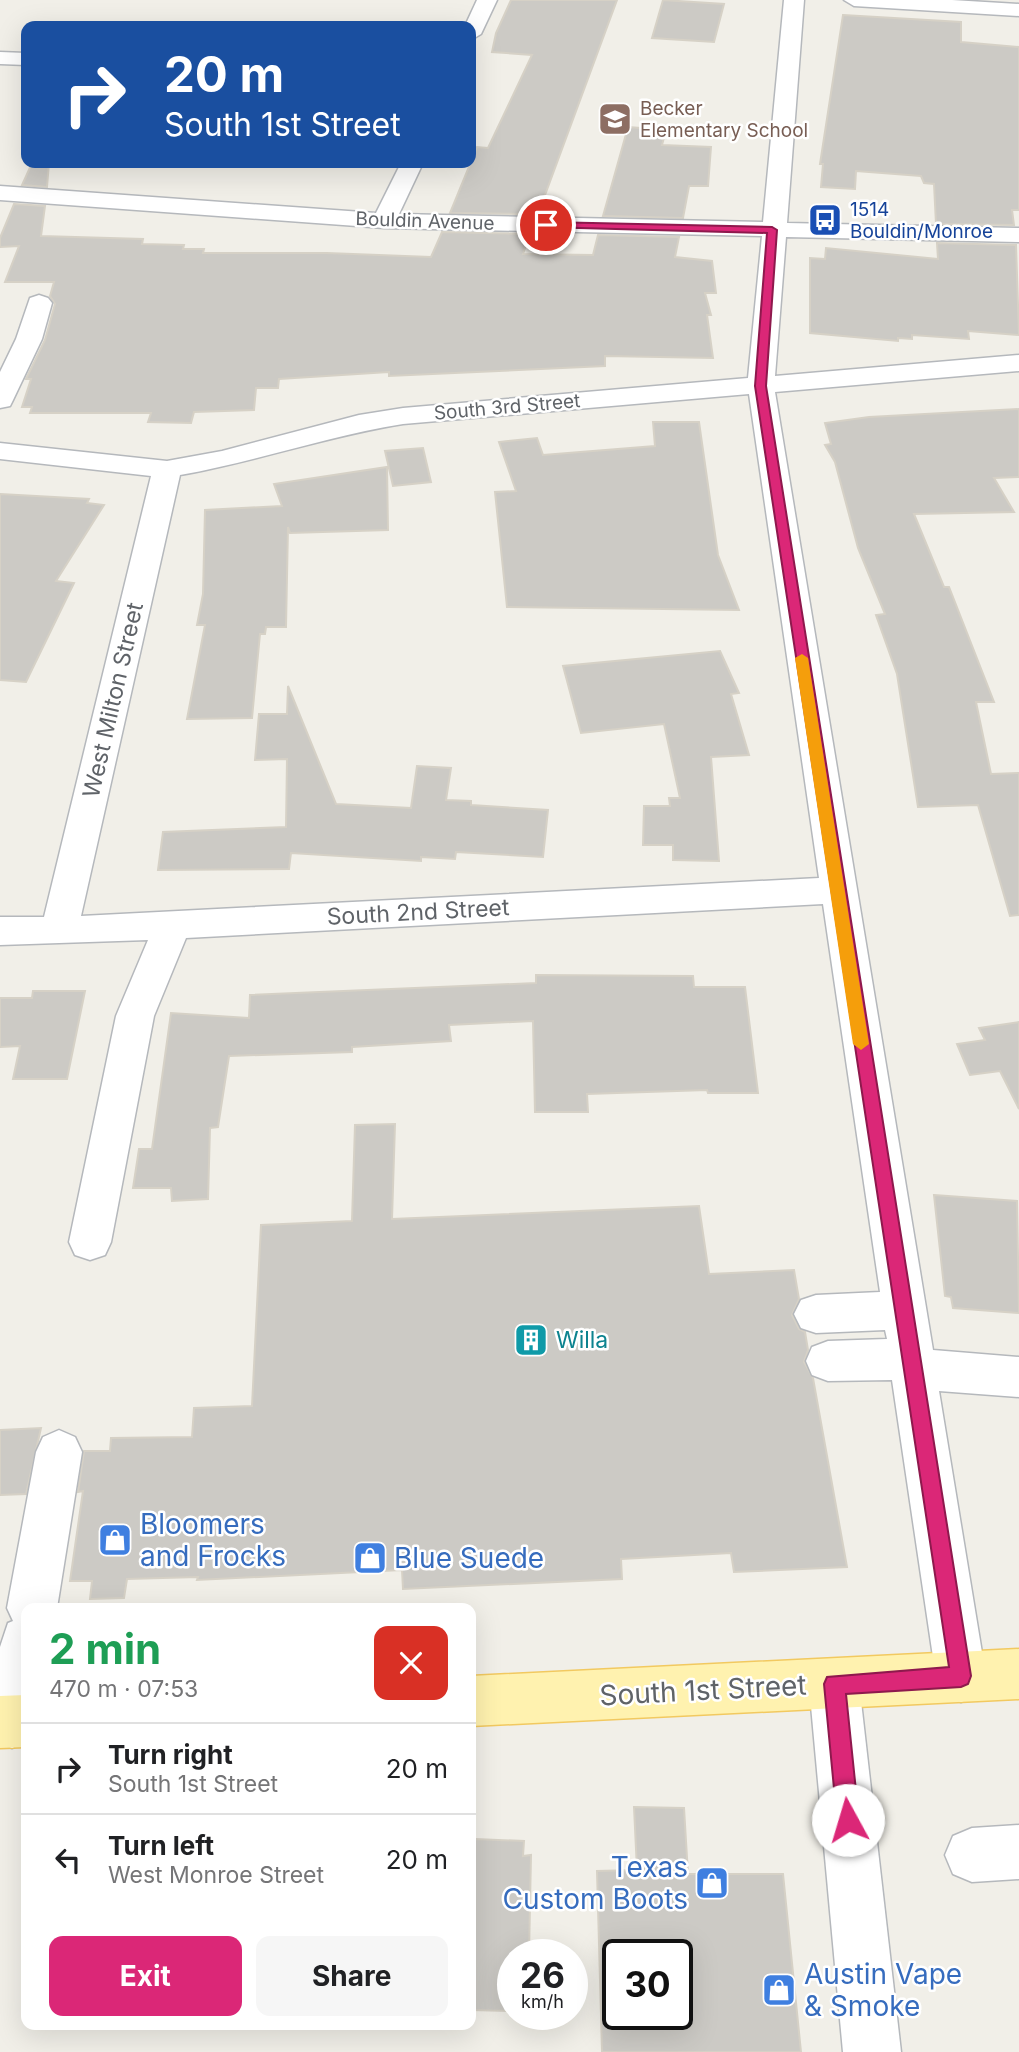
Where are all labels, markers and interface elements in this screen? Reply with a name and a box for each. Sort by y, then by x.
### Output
text: 20 m [164,45,284,104]
icon: right [49,49,140,140]
place label: Becker Elementary School [640,97,808,142]
school or university icon: Becker Elementary School [596,100,634,138]
text: South 1st Street [164,105,401,144]
pin [516,195,576,255]
place label: 1514 Bouldin/Monroe [850,198,993,243]
bus stop icon: 1514 Bouldin/Monroe [806,201,844,239]
icon: arrive [527,206,565,244]
street label: Bouldin Avenue [355,207,495,235]
street label: South 3rd Street [433,389,581,425]
street label: West Milton Street [77,599,149,800]
street label: South 2nd Street [326,893,510,931]
building icon: Willa [512,1321,550,1359]
place label: Willa [556,1326,608,1354]
place label: Bloomers and Frocks [140,1507,286,1573]
shop icon: Bloomers and Frocks [96,1521,134,1559]
shop icon: Blue Suede [351,1539,389,1577]
place label: Blue Suede [394,1541,544,1575]
text: 2 min [49,1623,161,1674]
button: close [374,1626,448,1700]
street label: South 1st Street [599,1668,807,1712]
text: 470 m · 07:53 [49,1675,198,1703]
text: Turn right [108,1739,233,1770]
icon: right [49,1750,87,1788]
text: 20 m [386,1753,448,1784]
text: South 1st Street [108,1770,278,1798]
position arrow [811,1783,885,1857]
text: Turn left [108,1830,214,1861]
icon: left [49,1841,87,1879]
text: 20 m [386,1844,448,1875]
place label: Texas Custom Boots [503,1850,688,1916]
text: West Monroe Street [108,1861,324,1889]
shop icon: Texas Custom Boots [693,1864,731,1902]
button: Exit [49,1936,242,2016]
button: Share [256,1936,448,2016]
speed limit sign: 30 [602,1939,693,2030]
text: 26 [520,1954,565,1996]
place label: Austin Vape & Smoke [804,1957,962,2023]
shop icon: Austin Vape & Smoke [760,1971,798,2009]
text: km/h [521,1991,564,2012]

